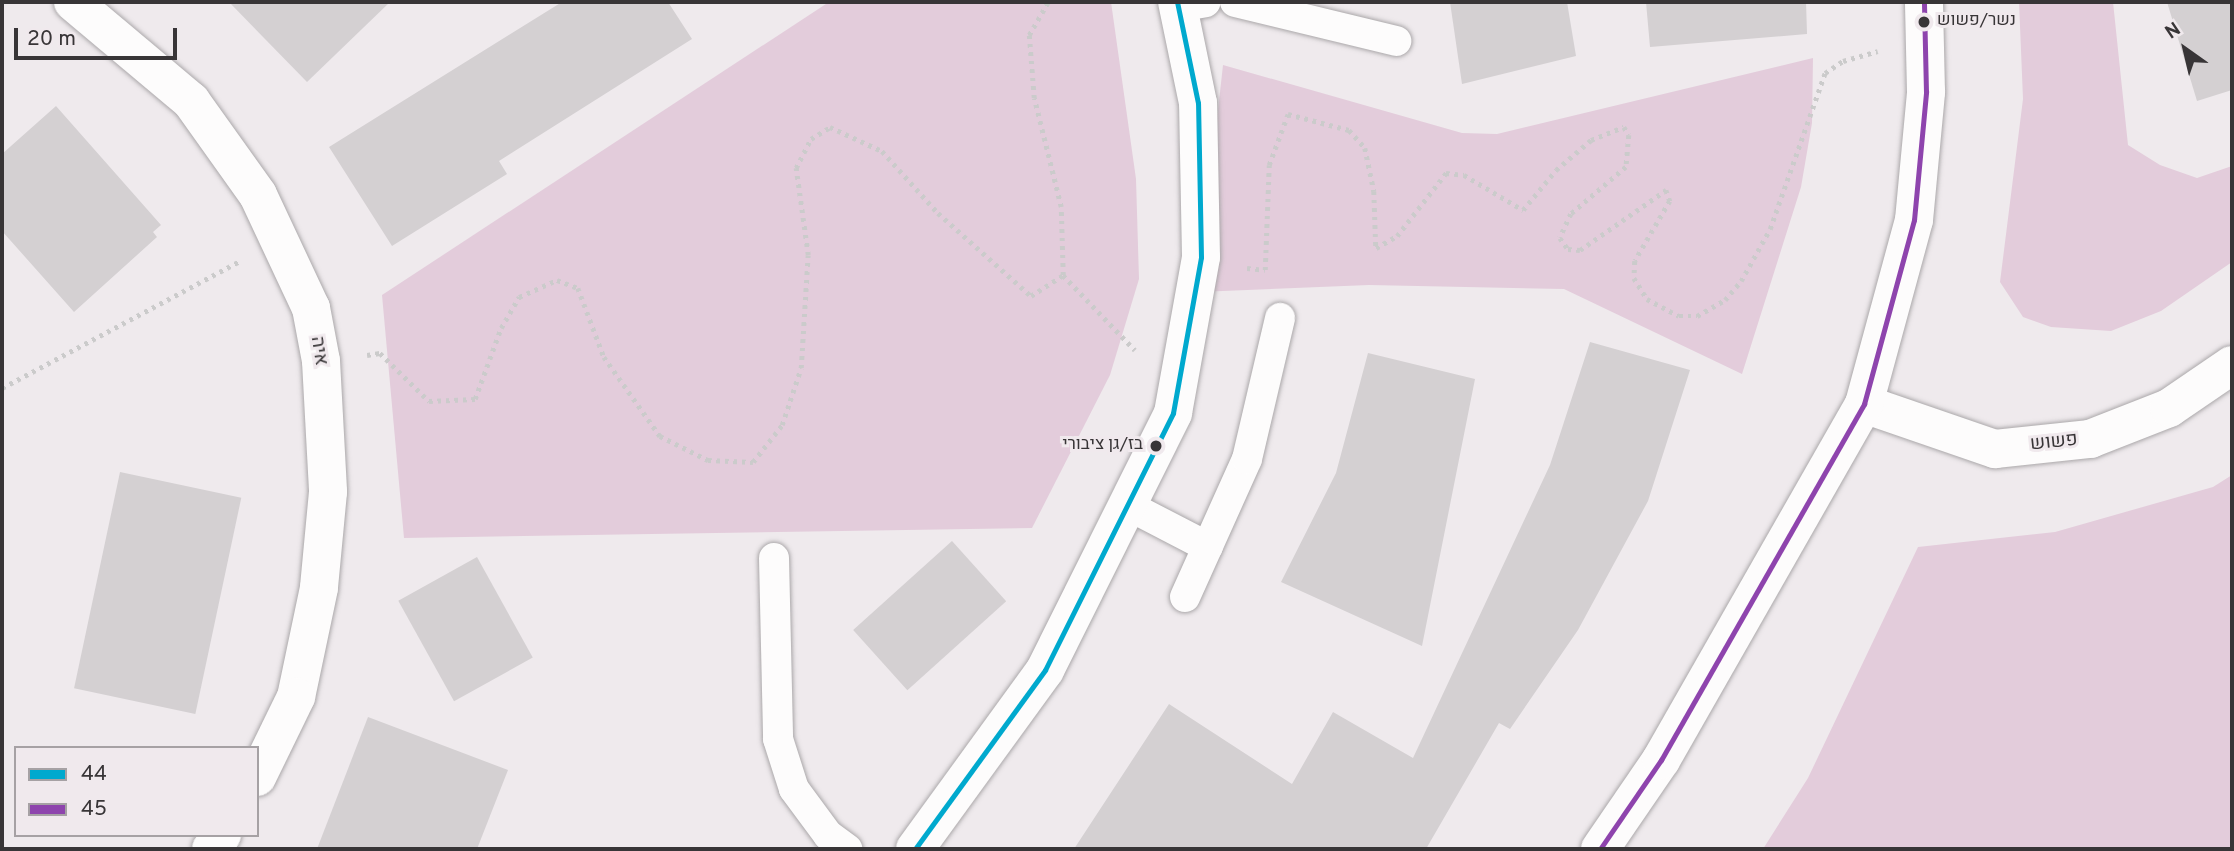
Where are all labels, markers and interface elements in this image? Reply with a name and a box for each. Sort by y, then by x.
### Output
place label: נשר/פשוש [1937,12,2016,32]
scale bar [18,14,180,58]
north arrow [2150,14,2220,84]
marker: נשר/פשוש [1917,15,1931,29]
text: N [2161,18,2186,45]
text: 20 m [27,26,76,53]
street label: איה [304,335,332,367]
street label: פשוש [2029,429,2079,457]
place label: בז/גן ציבורי [1062,436,1143,456]
marker: בז/גן ציבורי [1149,439,1163,453]
legend [14,746,259,837]
text: 44 [81,761,107,788]
text: 45 [81,796,107,823]

